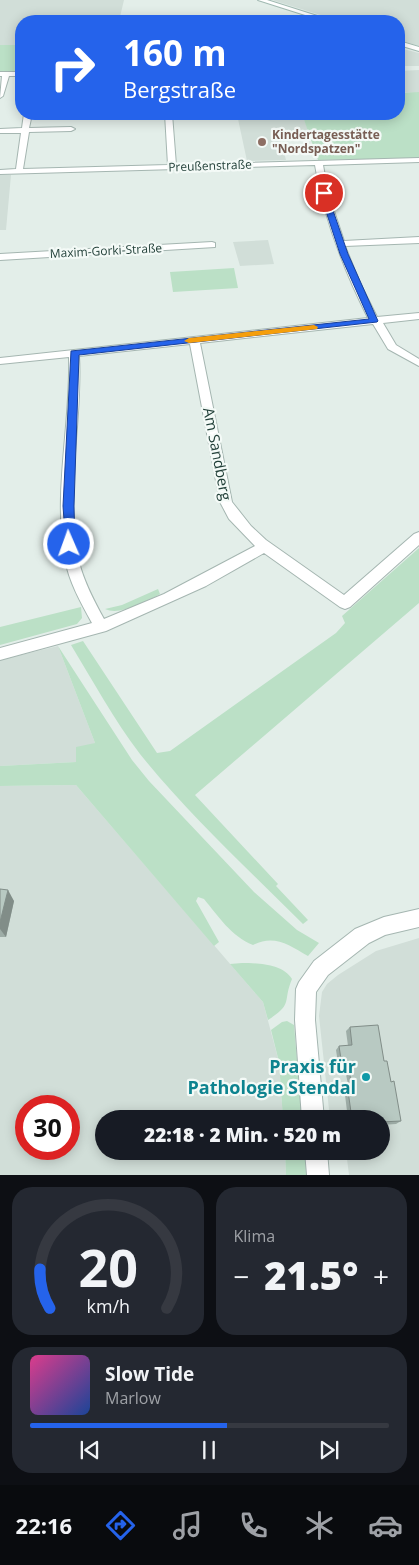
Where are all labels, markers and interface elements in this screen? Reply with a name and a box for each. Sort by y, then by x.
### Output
text: 160 m [123,29,227,76]
icon: right [40,35,105,100]
text: Bergstraße [123,74,236,104]
place label: Kindertagesstätte "Nordspatzen" [272,126,380,157]
marker: Kindertagesstätte "Nordspatzen" [256,136,268,148]
street label: Preußenstraße [168,156,252,175]
pin [303,172,345,214]
icon: arrive [310,179,338,207]
street label: Maxim-Gorki-Straße [49,239,163,262]
street label: Am Sandberg [199,406,237,502]
position arrow [42,517,94,569]
place label: Praxis für Pathologie Stendal [187,1054,356,1099]
marker: Praxis für Pathologie Stendal [360,1071,372,1083]
speed limit sign: 30 [15,1095,80,1160]
text: 22:18 · 2 Min. · 520 m [144,1122,341,1148]
text: Klima [234,1225,275,1247]
text: 20 [78,1231,137,1302]
text: 21.5° [264,1249,358,1301]
text: − [234,1257,250,1295]
text: + [373,1257,389,1295]
text: km/h [86,1294,129,1318]
text: Slow Tide [105,1361,194,1387]
text: Marlow [105,1387,161,1409]
icon: previous [76,1436,104,1464]
icon: pause [195,1436,223,1464]
icon: next [315,1436,343,1464]
icon: directions [103,1508,138,1543]
icon: music [170,1508,205,1543]
icon: phone [236,1508,271,1543]
icon: climate [302,1508,337,1543]
icon: car [368,1508,403,1543]
text: 22:16 [16,1510,72,1540]

